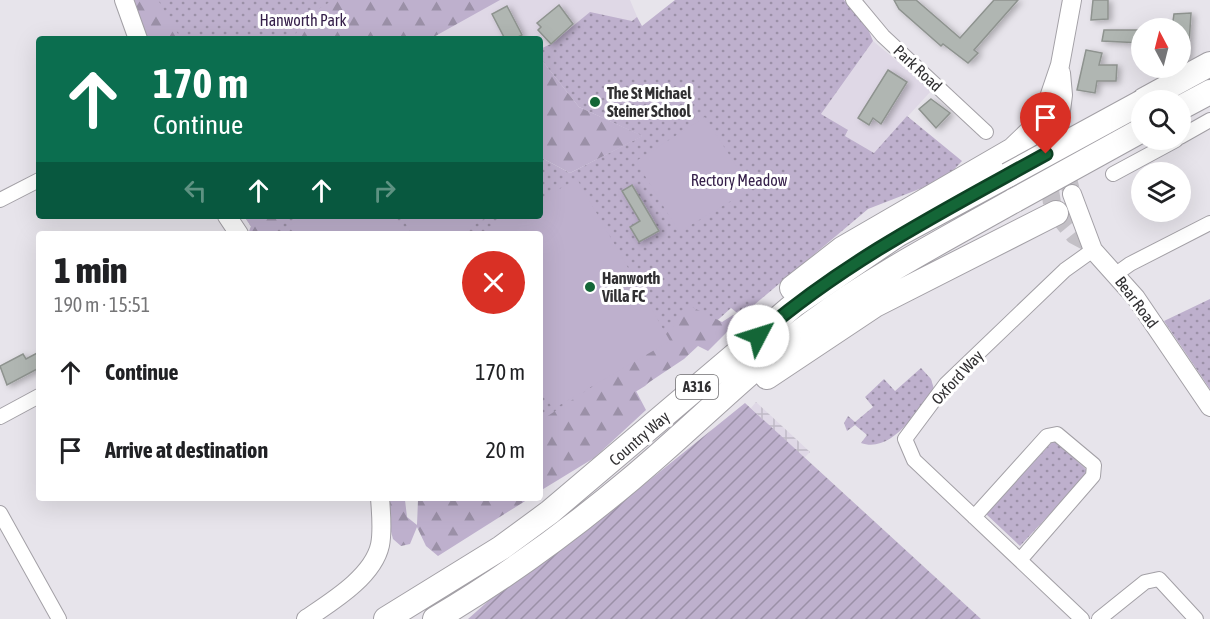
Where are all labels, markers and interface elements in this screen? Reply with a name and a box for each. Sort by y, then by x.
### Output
park label: Hanworth Park [259,11,347,29]
north arrow [1131,18,1191,78]
map controls [1131,18,1191,222]
street label: Park Road [890,41,946,95]
text: 170 m [153,59,248,107]
icon: ahead [54,60,132,138]
place label: The St Michael Steiner School [607,84,692,120]
button: search [1131,90,1191,150]
pin [1020,92,1071,154]
marker: The St Michael Steiner School [588,95,602,109]
icon: arrive [1029,101,1062,134]
text: Continue [153,109,243,140]
button: layers [1131,162,1191,222]
park label: Rectory Meadow [691,171,788,190]
icon: left [179,174,212,207]
icon: ahead [242,174,275,207]
icon: ahead [305,174,338,207]
icon: right [368,174,401,207]
text: 1 min [54,249,128,291]
button: close [462,251,525,314]
place label: Hanworth Villa FC [601,269,661,305]
street label: Bear Road [1112,273,1162,331]
marker: Hanworth Villa FC [583,280,597,294]
text: 190 m · 15:51 [54,293,150,316]
position arrow [726,304,790,368]
street label: Oxford Way [927,346,988,408]
icon: ahead [54,356,87,389]
text: Continue [105,359,179,385]
text: 170 m [475,359,525,385]
road number: A316 [676,375,718,399]
street label: Country Way [605,407,674,470]
icon: arrive [54,434,87,467]
text: Arrive at destination [105,437,268,463]
text: 20 m [485,437,525,463]

